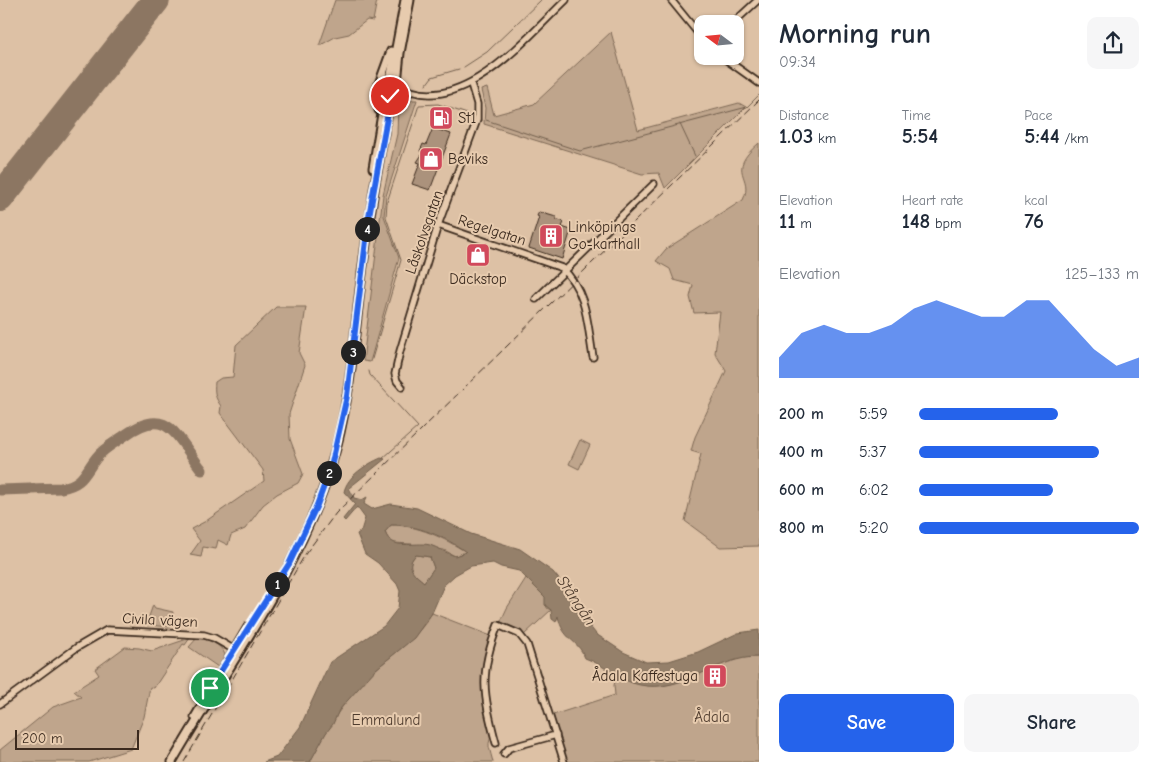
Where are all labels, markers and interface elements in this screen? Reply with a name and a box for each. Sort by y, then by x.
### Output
north arrow [694,15,744,65]
map controls [694,15,744,65]
button: share [1087,17,1139,69]
text: Morning run [779,18,931,50]
text: 09:34 [779,53,816,71]
pin [369,75,411,117]
icon: check [376,82,404,110]
fuel station icon: St1 [428,105,454,131]
text: Distance [779,107,829,124]
text: Time [902,107,931,124]
text: Pace [1024,107,1053,124]
place label: St1 [458,109,477,127]
text: 1.03 [779,124,813,148]
text: 5:54 [902,124,938,148]
text: 5:44 [1024,124,1060,148]
text: km [813,130,836,147]
text: /km [1060,130,1089,147]
shop icon: Beviks [418,146,444,172]
place label: Beviks [448,150,488,168]
street label: Låskolvsgatan [401,188,447,276]
text: Elevation [779,192,833,209]
text: Heart rate [902,192,963,209]
text: kcal [1024,192,1048,209]
text: 11 [779,209,796,233]
text: 148 [902,209,930,233]
text: 76 [1024,209,1044,233]
street label: Regelgatan [456,211,528,249]
text: m [796,215,812,232]
text: bpm [930,215,962,232]
pin: 4 [354,216,380,242]
place label: Linköpings Go-karthall [568,218,640,253]
text: 4 [364,221,371,238]
building icon: Linköpings Go-karthall [538,223,564,249]
shop icon: Däckstop [465,242,491,268]
text: Elevation [779,265,840,283]
text: 125–133 m [1065,265,1139,283]
place label: Däckstop [449,270,507,288]
pin: 3 [340,340,366,364]
text: 3 [350,344,357,361]
text: 200 m [779,405,824,423]
text: 5:59 [859,405,888,423]
text: 400 m [779,443,823,461]
text: 5:37 [859,443,886,461]
pin: 2 [316,460,342,486]
text: 2 [326,465,333,482]
text: 600 m [779,481,824,499]
text: 6:02 [859,481,889,499]
text: 800 m [779,519,824,537]
text: 5:20 [859,519,889,537]
pin: 1 [264,572,290,596]
water label: Stångån [553,572,599,629]
text: 1 [275,576,280,593]
street label: Civila vägen [122,609,198,631]
building icon: Ådala Kaffestuga [702,663,728,689]
place label: Ådala Kaffestuga [592,666,698,685]
pin [189,667,231,709]
icon: arrive [196,674,224,702]
button: Save [779,694,954,752]
button: Share [964,694,1139,752]
park label: Ådala [694,707,730,726]
park label: Emmalund [352,711,420,729]
scale bar [15,727,139,750]
text: 200 m [22,730,63,747]

